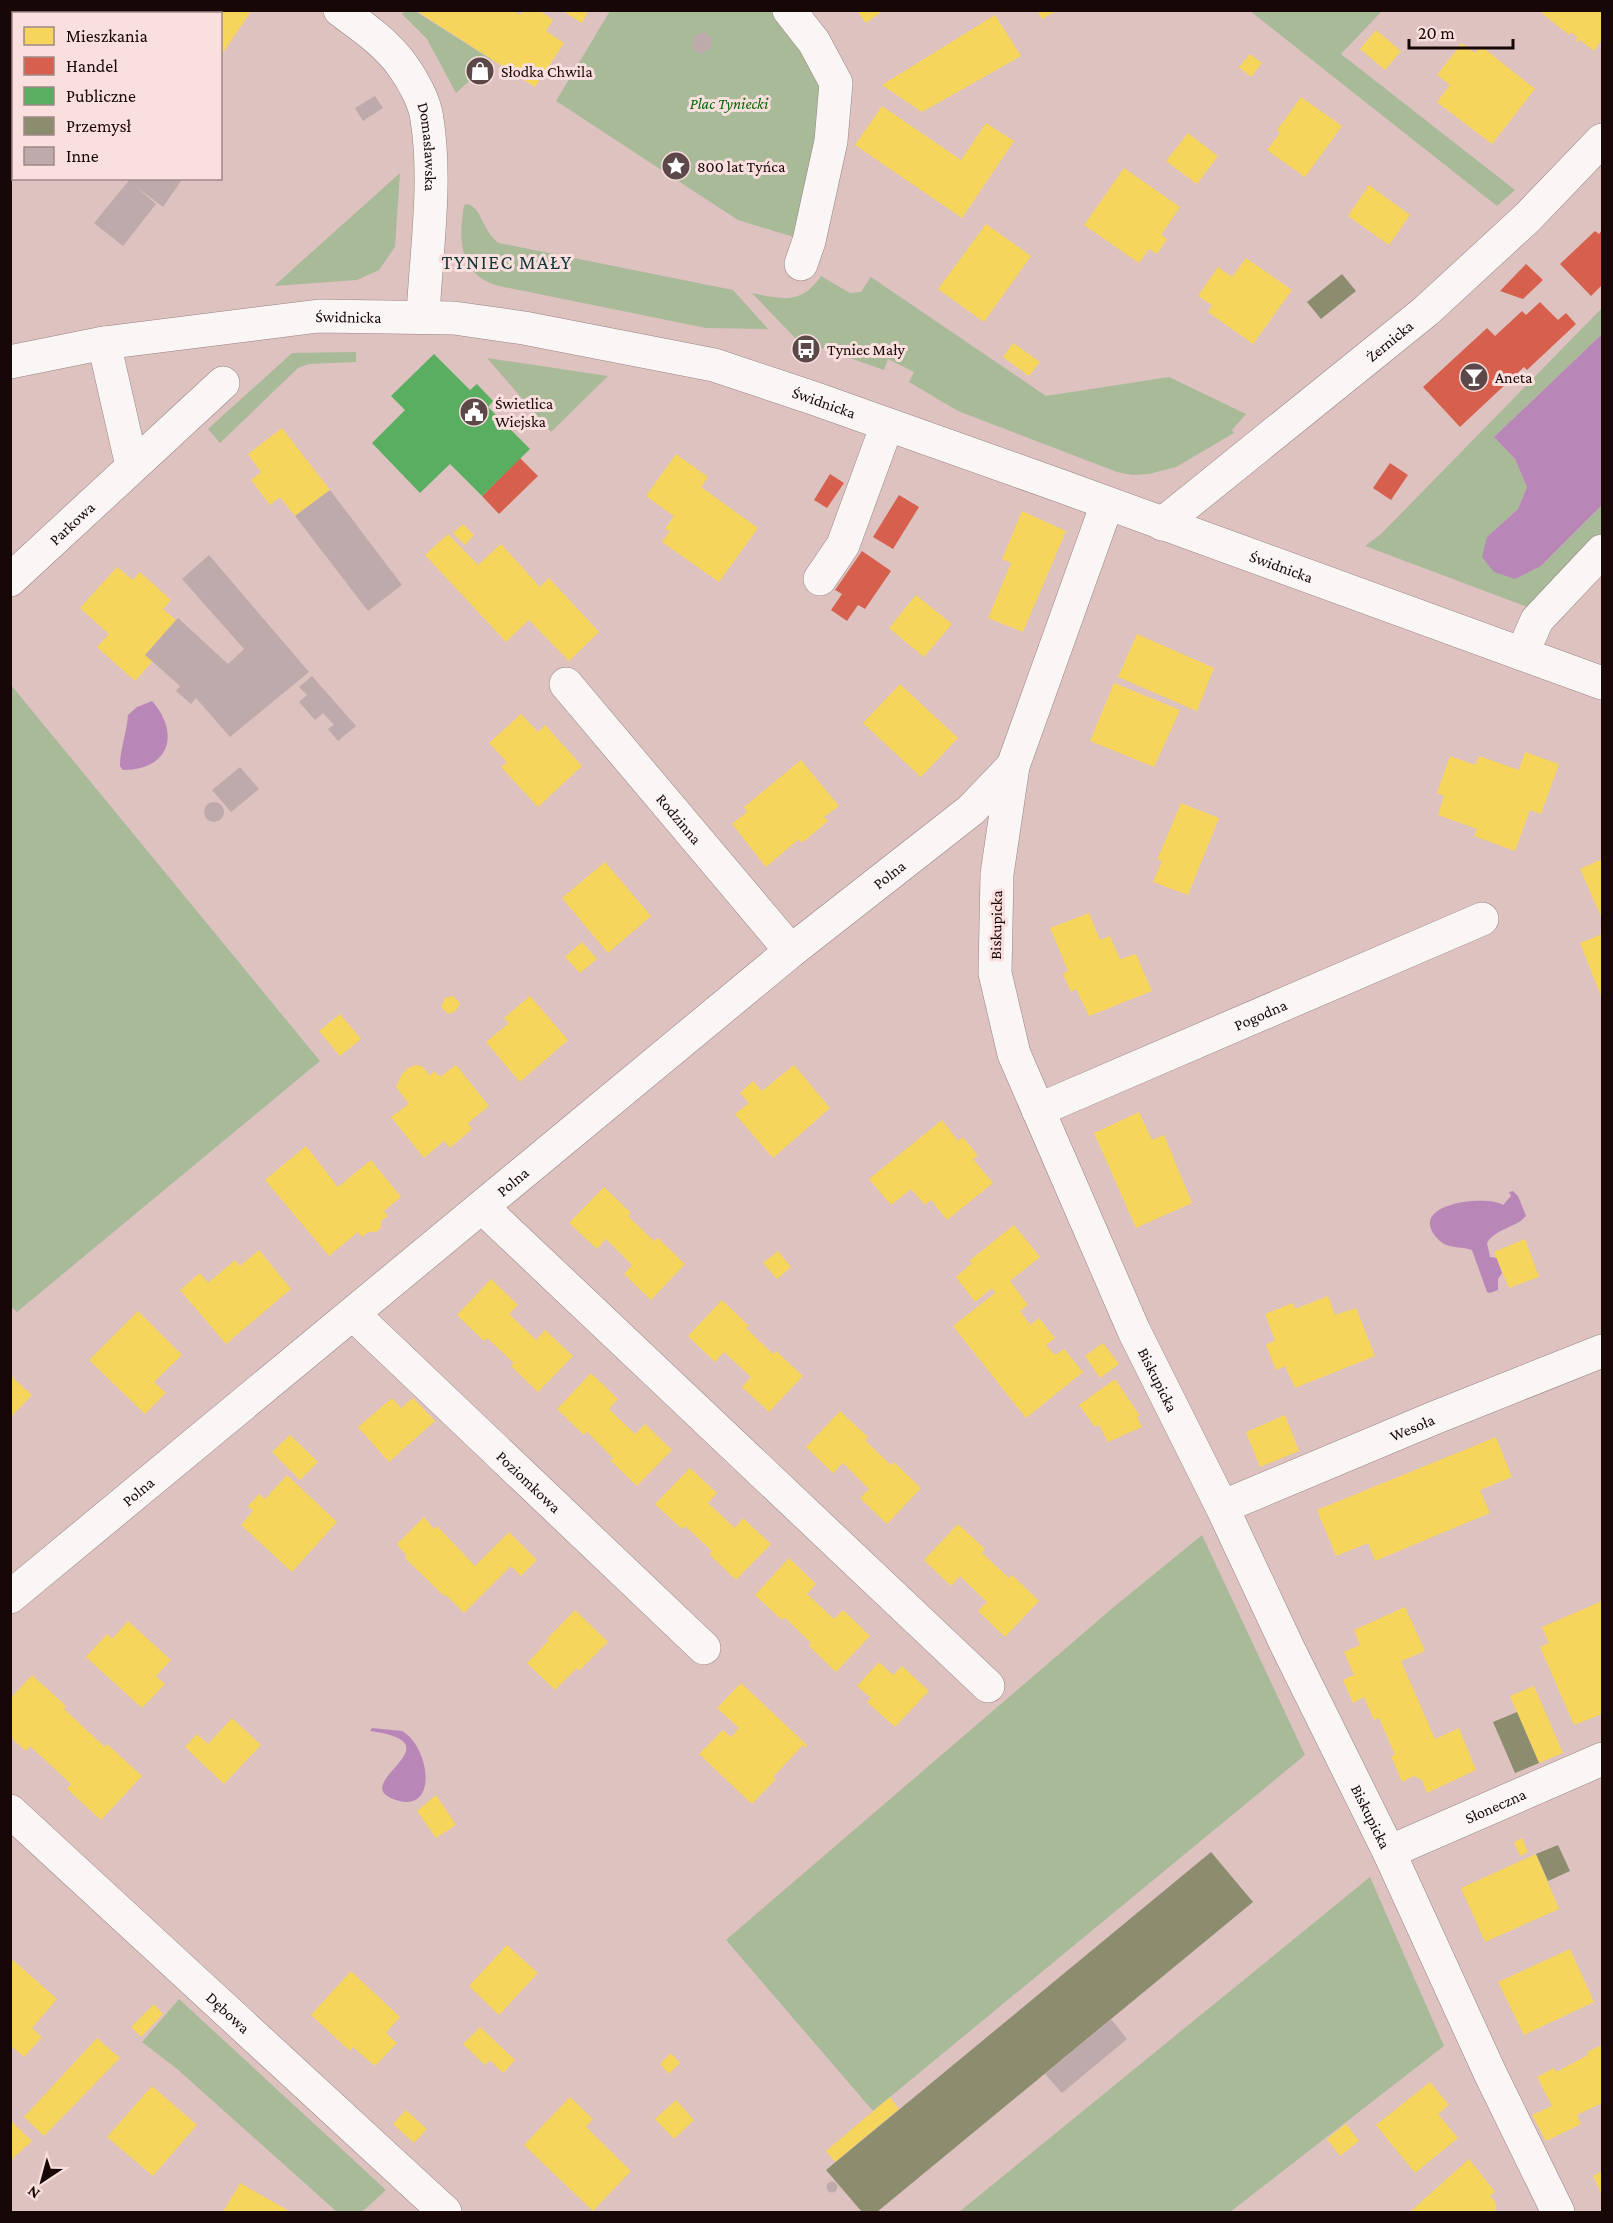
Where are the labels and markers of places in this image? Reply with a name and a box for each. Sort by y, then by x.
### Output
shop icon: Słodka Chwila [464,55,496,87]
place label: Słodka Chwila [501,63,593,80]
place icon: 800 lat Tyńca [660,150,692,182]
place label: 800 lat Tyńca [697,158,786,176]
bus stop icon: Tyniec Mały [790,333,822,365]
place label: Tyniec Mały [827,341,906,359]
bar icon: Aneta [1458,361,1490,393]
place label: Aneta [1495,369,1533,386]
place label: Świetlica Wiejska [495,395,554,431]
public building icon: Świetlica Wiejska [458,396,490,428]

